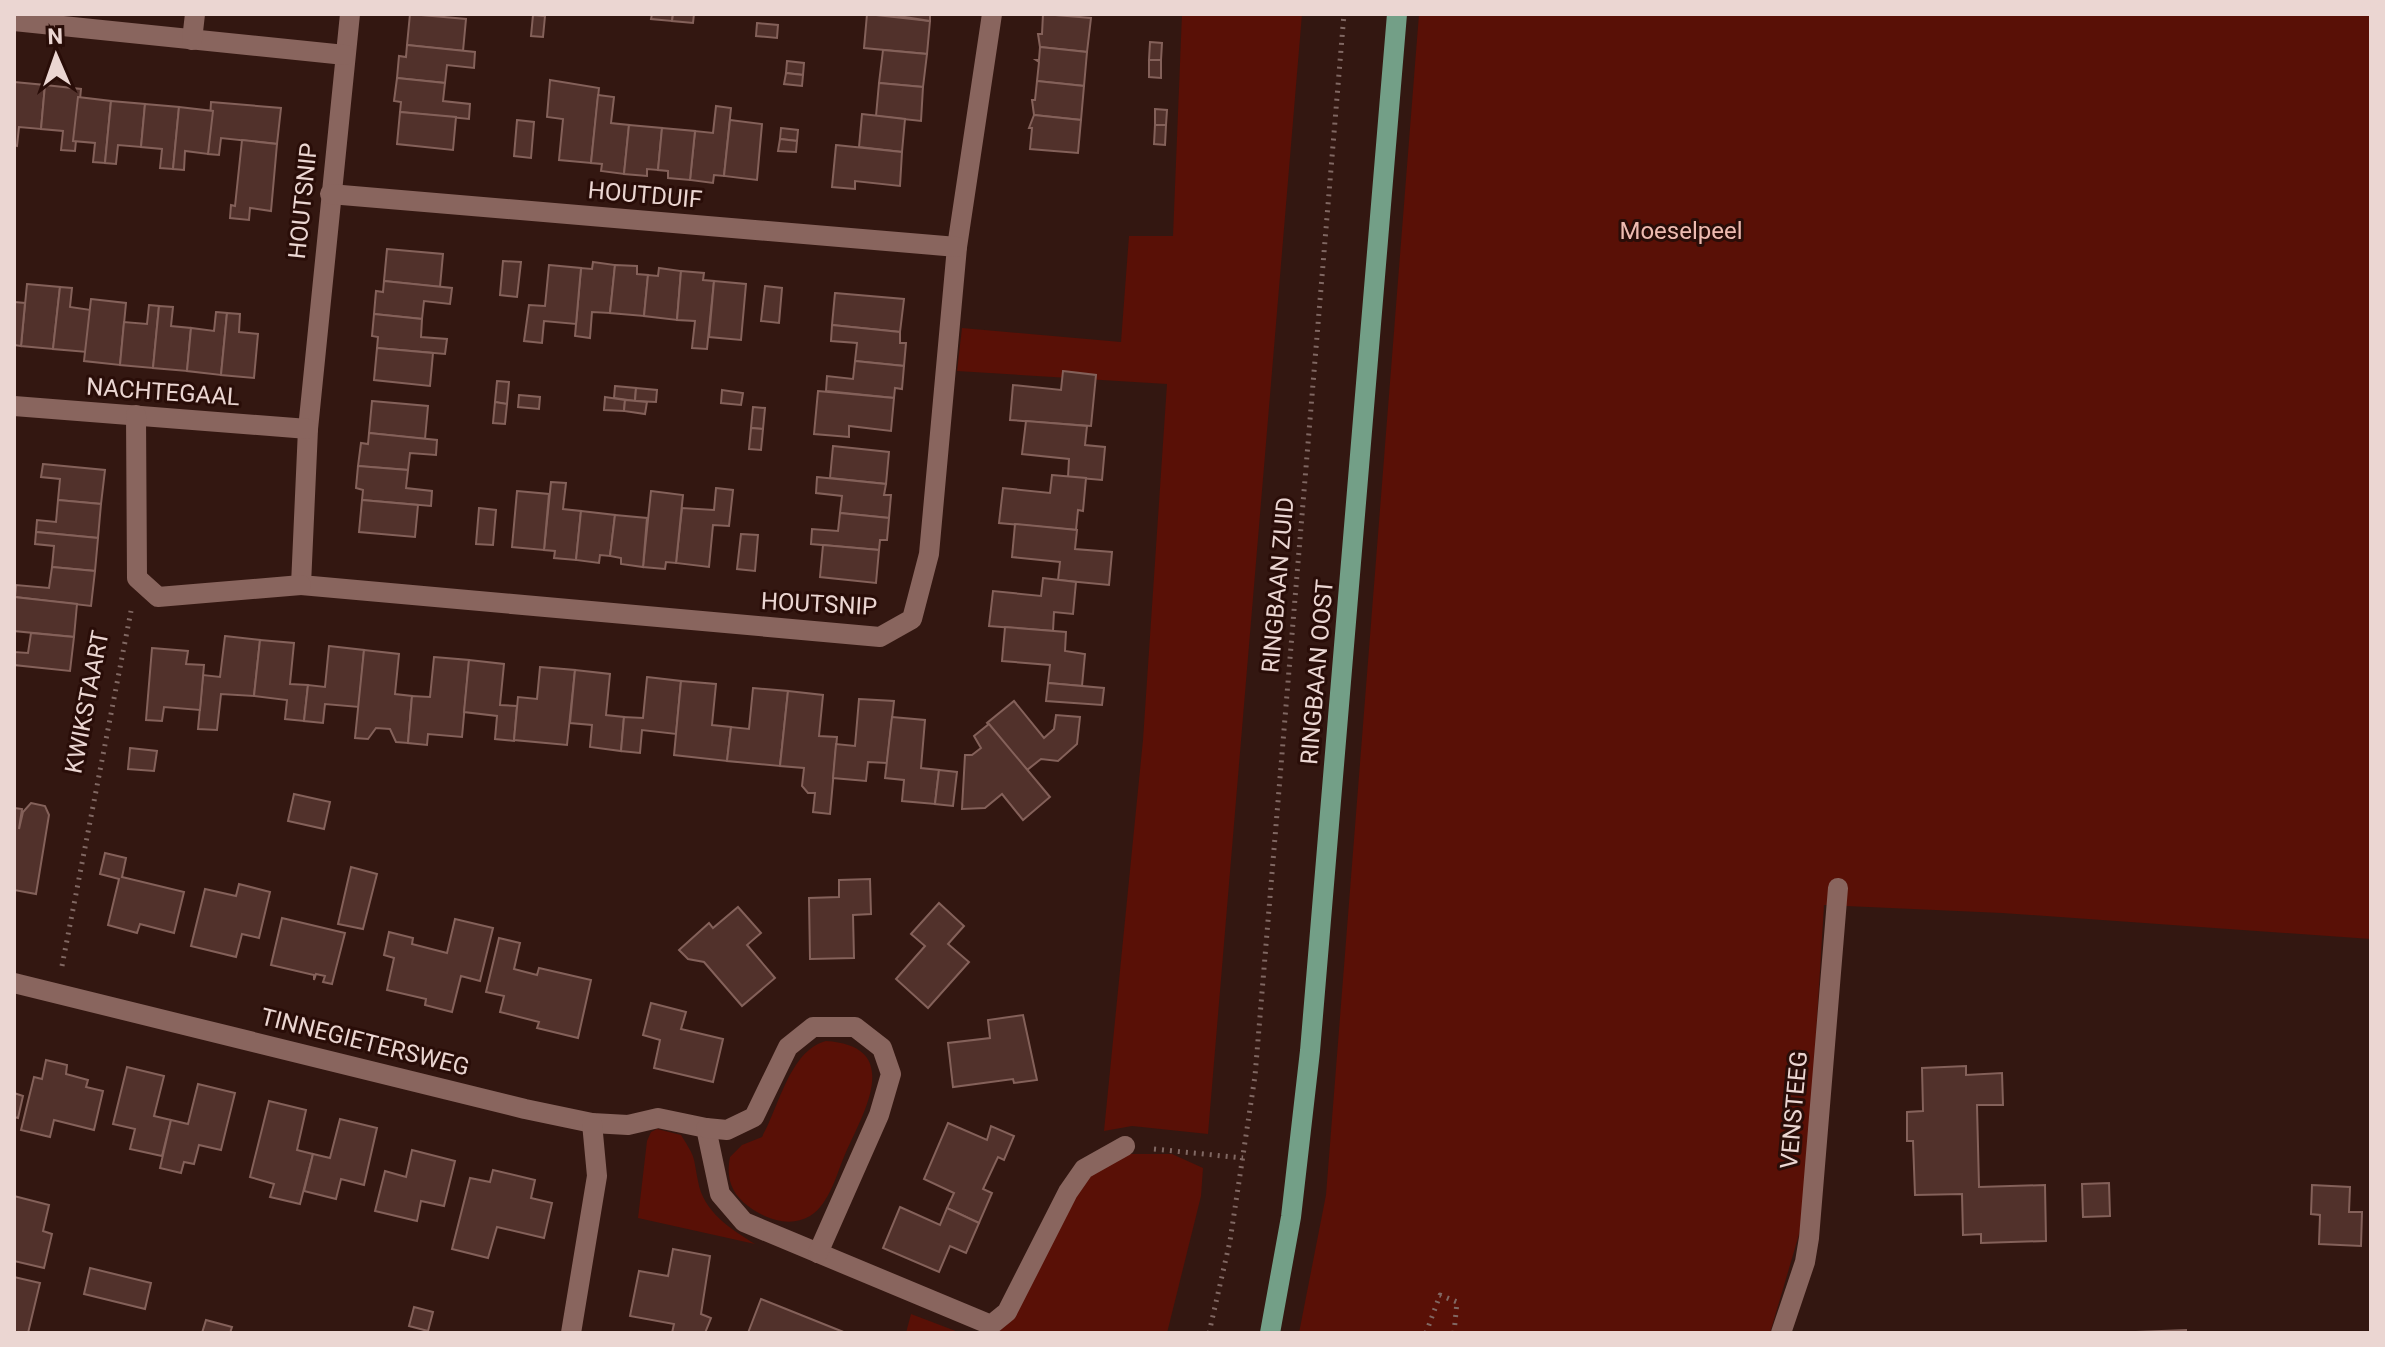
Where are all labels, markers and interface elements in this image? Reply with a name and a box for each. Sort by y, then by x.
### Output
north arrow [16,16,96,96]
text: N [47,24,64,49]
street label: HOUTSNIP [283,142,323,260]
street label: HOUTDUIF [587,176,703,214]
park label: Moeselpeel [1619,217,1743,245]
street label: NACHTEGAAL [85,373,241,411]
street label: RINGBAAN ZUID [1256,496,1300,674]
street label: RINGBAAN OOST [1295,578,1339,766]
street label: HOUTSNIP [760,587,878,621]
street label: KWIKSTAART [59,628,115,776]
street label: TINNEGIETERSWEG [258,1003,472,1081]
street label: VENSTEEG [1775,1050,1813,1170]

